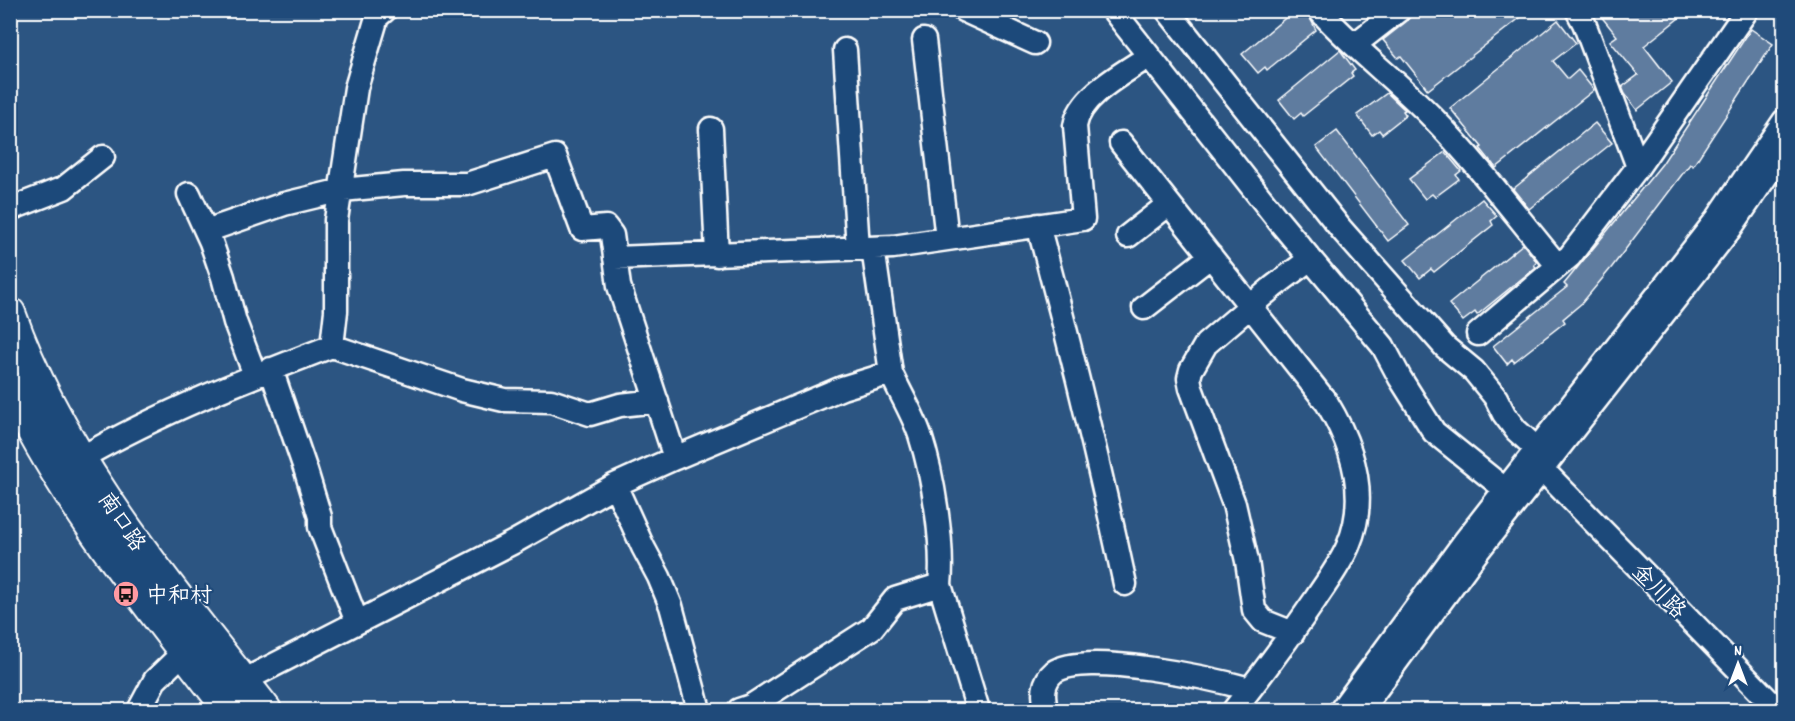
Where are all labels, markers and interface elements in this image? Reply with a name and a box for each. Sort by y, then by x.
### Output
street label: 南口路 [89,487,151,559]
street label: 金川路 [1623,558,1692,627]
bus stop icon: 中和村 [111,579,141,609]
place label: 中和村 [146,582,212,613]
north arrow [1708,634,1768,694]
text: N [1734,640,1742,663]

